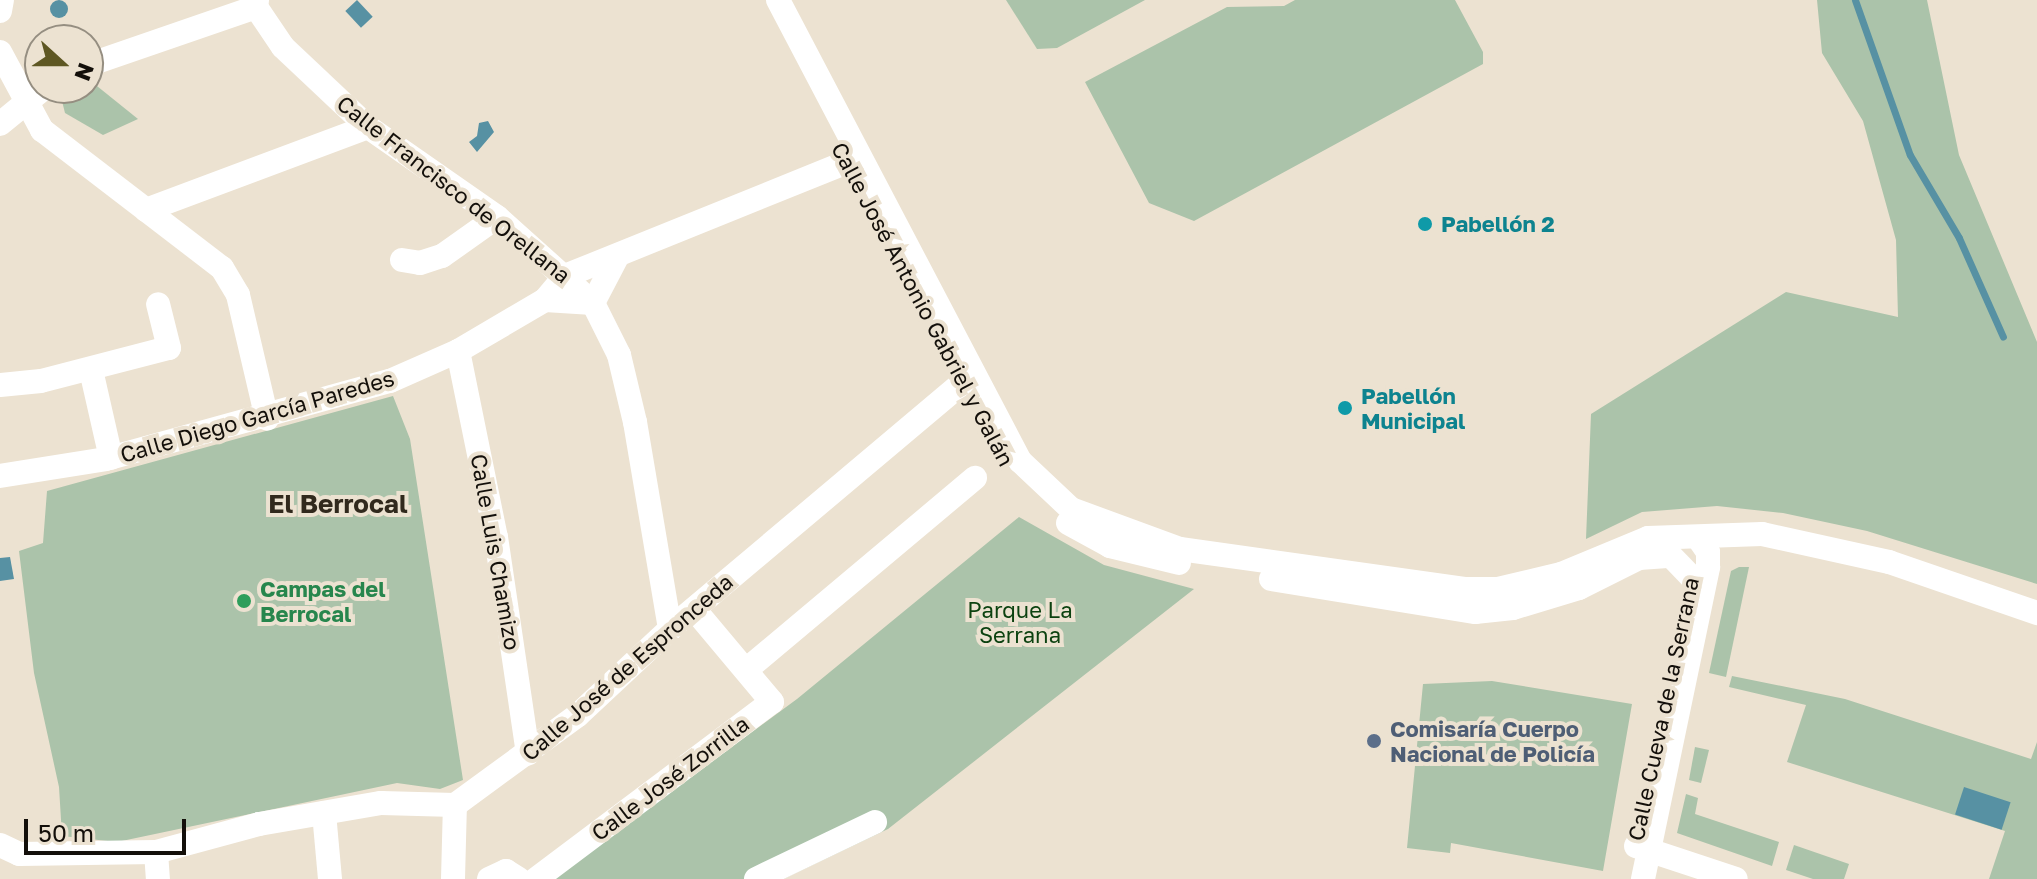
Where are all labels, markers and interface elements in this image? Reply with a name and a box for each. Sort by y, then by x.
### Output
north arrow [24,24,104,104]
text: N [69,59,101,85]
street label: Calle Francisco de Orellana [332,90,576,288]
street label: Calle José Antonio Gabriel y Galán [826,138,1020,470]
place label: Pabellón 2 [1441,211,1555,237]
marker: Pabellón 2 [1416,215,1434,233]
street label: Calle Diego García Paredes [117,364,397,468]
place label: Pabellón Municipal [1361,382,1465,434]
marker: Pabellón Municipal [1336,399,1354,417]
street label: Calle Luis Chamizo [466,452,526,652]
district label: El Berrocal [268,488,408,520]
street label: Calle José de Espronceda [516,568,738,766]
place label: Campas del Berrocal [260,575,386,626]
street label: Calle Cueva de la Serrana [1622,575,1704,843]
marker: Campas del Berrocal [235,592,253,610]
park label: Parque La Serrana [967,596,1073,648]
street label: Calle José Zorrilla [586,710,754,846]
place label: Comisaría Cuerpo Nacional de Policía [1390,715,1595,766]
marker: Comisaría Cuerpo Nacional de Policía [1365,732,1383,750]
scale bar [28,803,190,853]
text: 50 m [38,818,94,847]

